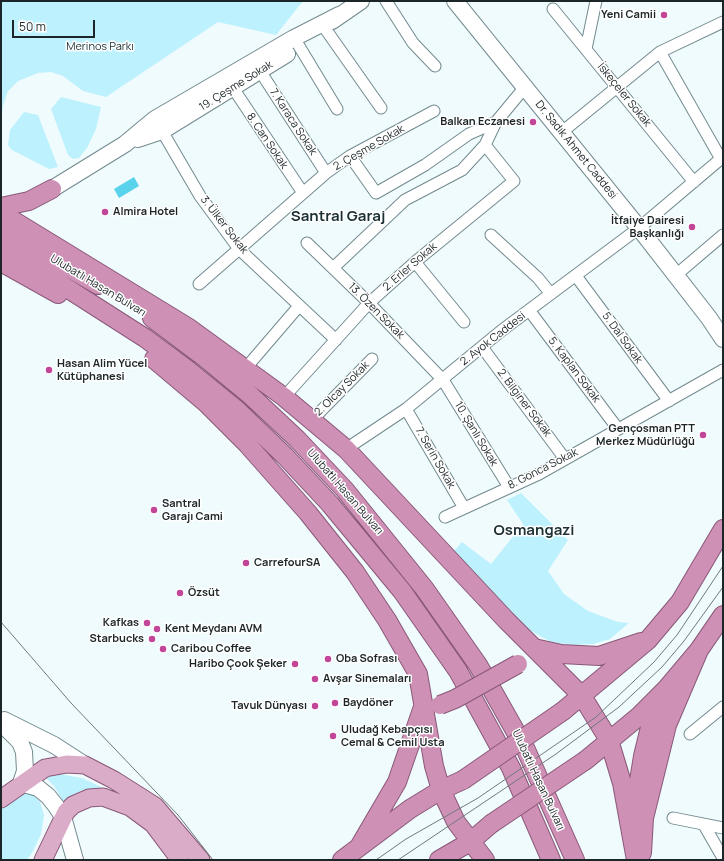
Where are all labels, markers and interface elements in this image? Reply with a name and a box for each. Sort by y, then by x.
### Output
place label: Yeni Camii [601,8,656,22]
marker: Yeni Camii [659,10,669,20]
scale bar [14,12,97,38]
text: 50 m [19,18,46,35]
park label: Merinos Parkı [66,40,134,54]
street label: 19. Çeşme Sokak [197,58,275,114]
street label: İskeçeler Sokak [594,61,654,129]
street label: 7. Karaca Sokak [267,86,319,158]
street label: Dr. Sadık Ahmet Caddesi [532,98,620,202]
street label: 8. Can Sokak [244,111,290,171]
place label: Balkan Eczanesi [440,115,525,129]
marker: Balkan Eczanesi [528,117,538,127]
street label: 2. Çeşme Sokak [331,122,407,174]
street label: 3. Ülker Sokak [197,194,251,256]
place label: Almira Hotel [113,205,178,219]
marker: Almira Hotel [100,207,110,217]
district label: Santral Garaj [291,208,385,226]
place label: İtfaiye Dairesi Başkanlığı [611,214,684,240]
marker: İtfaiye Dairesi Başkanlığı [687,222,697,232]
street label: 2. Erler Sokak [380,240,440,294]
street label: Ulubatlı Hasan Bulvarı [48,252,148,320]
street label: 13. Özen Sokak [345,280,407,342]
street label: 2. Ayok Caddesi [458,309,528,369]
street label: 5. Dal Sokak [599,310,645,366]
street label: 5. Kaplan Sokak [545,335,603,405]
place label: Hasan Alim Yücel Kütüphanesi [57,357,147,383]
street label: 2. Olcay Sokak [312,359,372,419]
marker: Hasan Alim Yücel Kütüphanesi [44,365,54,375]
street label: 2. Bilginer Sokak [494,366,554,440]
street label: 10. Şanlı Sokak [452,399,500,469]
place label: Gençosman PTT Merkez Müdürlüğü [596,422,695,448]
street label: 7. Serin Sokak [412,425,458,491]
marker: Gençosman PTT Merkez Müdürlüğü [698,430,708,440]
street label: Ulubatlı Hasan Bulvarı [304,446,386,538]
street label: 8. Gonca Sokak [506,446,580,492]
place label: Santral Garajı Cami [162,497,223,523]
marker: Santral Garajı Cami [149,505,159,515]
district label: Osmangazi [494,522,574,540]
place label: CarrefourSA [254,556,320,570]
marker: CarrefourSA [241,558,251,568]
place label: Özsüt [188,586,220,600]
marker: Özsüt [175,588,185,598]
place label: Kafkas [103,616,139,630]
marker: Kafkas [142,618,152,628]
place label: Kent Meydanı AVM [165,622,262,636]
marker: Kent Meydanı AVM [152,624,162,634]
place label: Starbucks [90,632,144,646]
marker: Starbucks [147,634,157,644]
place label: Caribou Coffee [171,642,251,656]
marker: Caribou Coffee [158,644,168,654]
place label: Oba Sofrası [336,652,397,666]
marker: Oba Sofrası [323,654,333,664]
place label: Haribo Çook Şeker [189,657,287,671]
marker: Haribo Çook Şeker [290,659,300,669]
place label: Avşar Sinemaları [323,672,411,686]
marker: Avşar Sinemaları [310,674,320,684]
place label: Baydöner [343,696,393,710]
marker: Baydöner [330,698,340,708]
place label: Tavuk Dünyası [231,699,307,713]
marker: Tavuk Dünyası [310,701,320,711]
place label: Uludağ Kebapçısı Cemal & Cemil Usta [341,723,444,749]
street label: Ulubatlı Hasan Bulvarı [509,728,567,832]
marker: Uludağ Kebapçısı Cemal & Cemil Usta [328,731,338,741]

